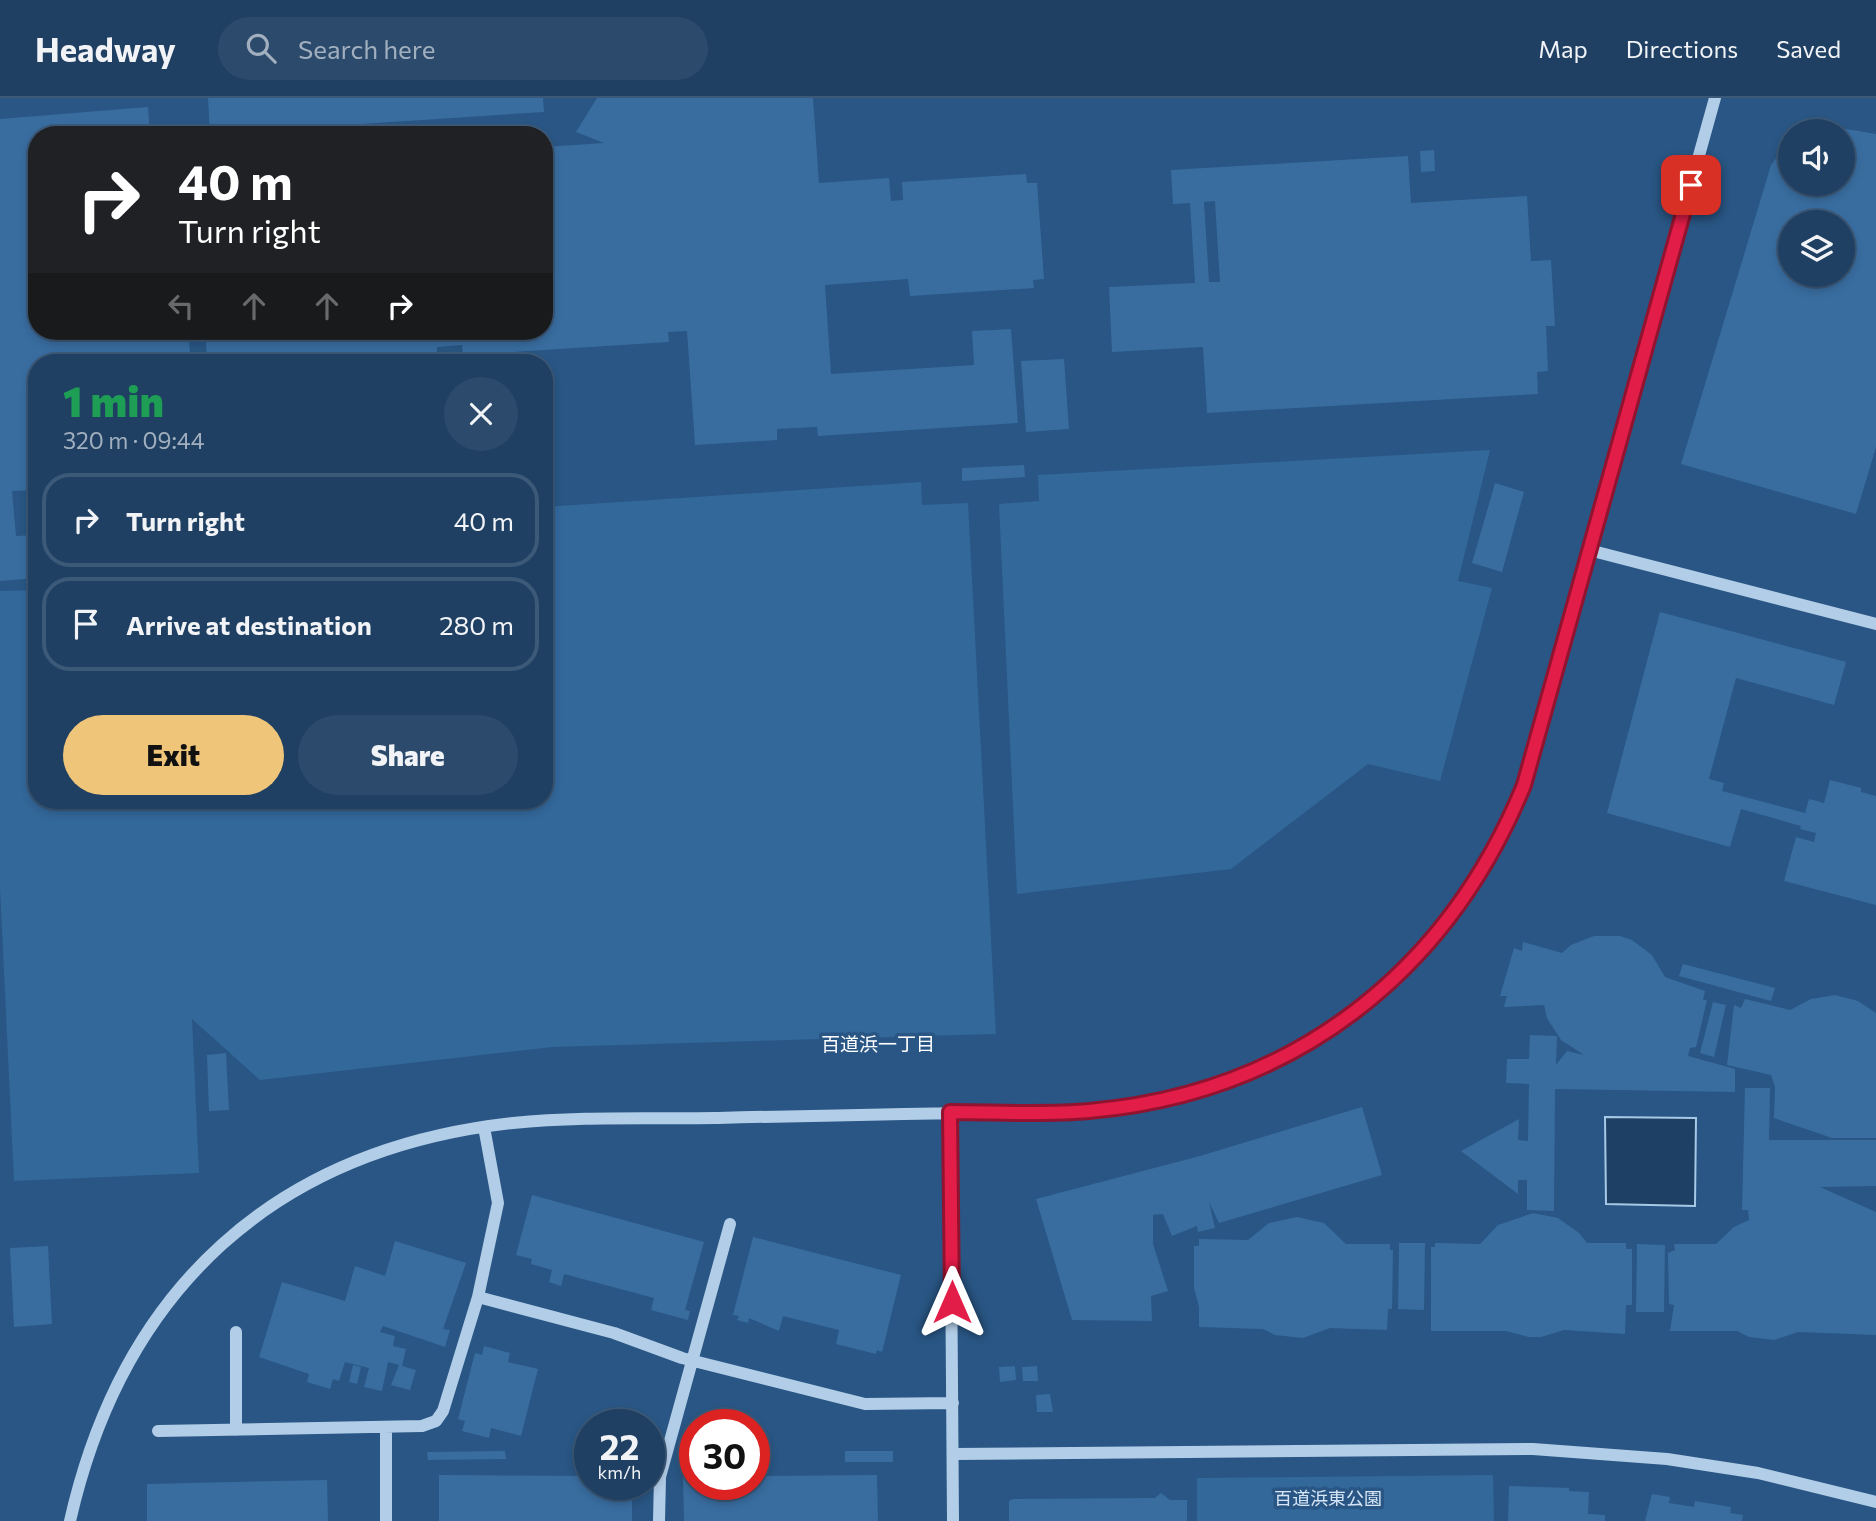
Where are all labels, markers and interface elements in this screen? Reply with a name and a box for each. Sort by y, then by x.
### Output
search box [218,17,708,80]
text: Headway [35,28,176,69]
icon: search [242,29,280,67]
text: Search here [298,33,436,64]
text: Map [1538,34,1588,63]
text: Directions [1626,34,1738,63]
text: Saved [1776,34,1841,63]
map controls [1778,119,1855,287]
button: sound [1778,119,1855,196]
text: 40 m [178,150,293,210]
icon: right [63,154,154,245]
pin [1661,155,1721,215]
icon: arrive [1672,166,1710,204]
text: Turn right [178,210,321,250]
button: layers [1778,210,1855,287]
icon: left [162,287,200,325]
icon: ahead [235,287,273,325]
icon: ahead [308,287,346,325]
icon: right [381,287,419,325]
text: 1 min [63,374,164,426]
button: close [444,377,518,451]
text: 320 m · 09:44 [63,426,204,454]
icon: right [67,501,105,539]
text: Turn right [126,505,245,536]
text: 40 m [454,505,514,536]
icon: arrive [67,605,105,643]
text: Arrive at destination [126,609,372,640]
text: 280 m [439,609,514,640]
button: Exit [63,715,284,795]
button: Share [298,715,518,795]
district label: 百道浜一丁目 [821,1032,935,1055]
position arrow [915,1265,989,1339]
speed limit sign: 30 [679,1409,770,1500]
text: 22 [600,1424,639,1467]
text: km/h [598,1461,641,1483]
park label: 百道浜東公園 [1274,1487,1382,1509]

